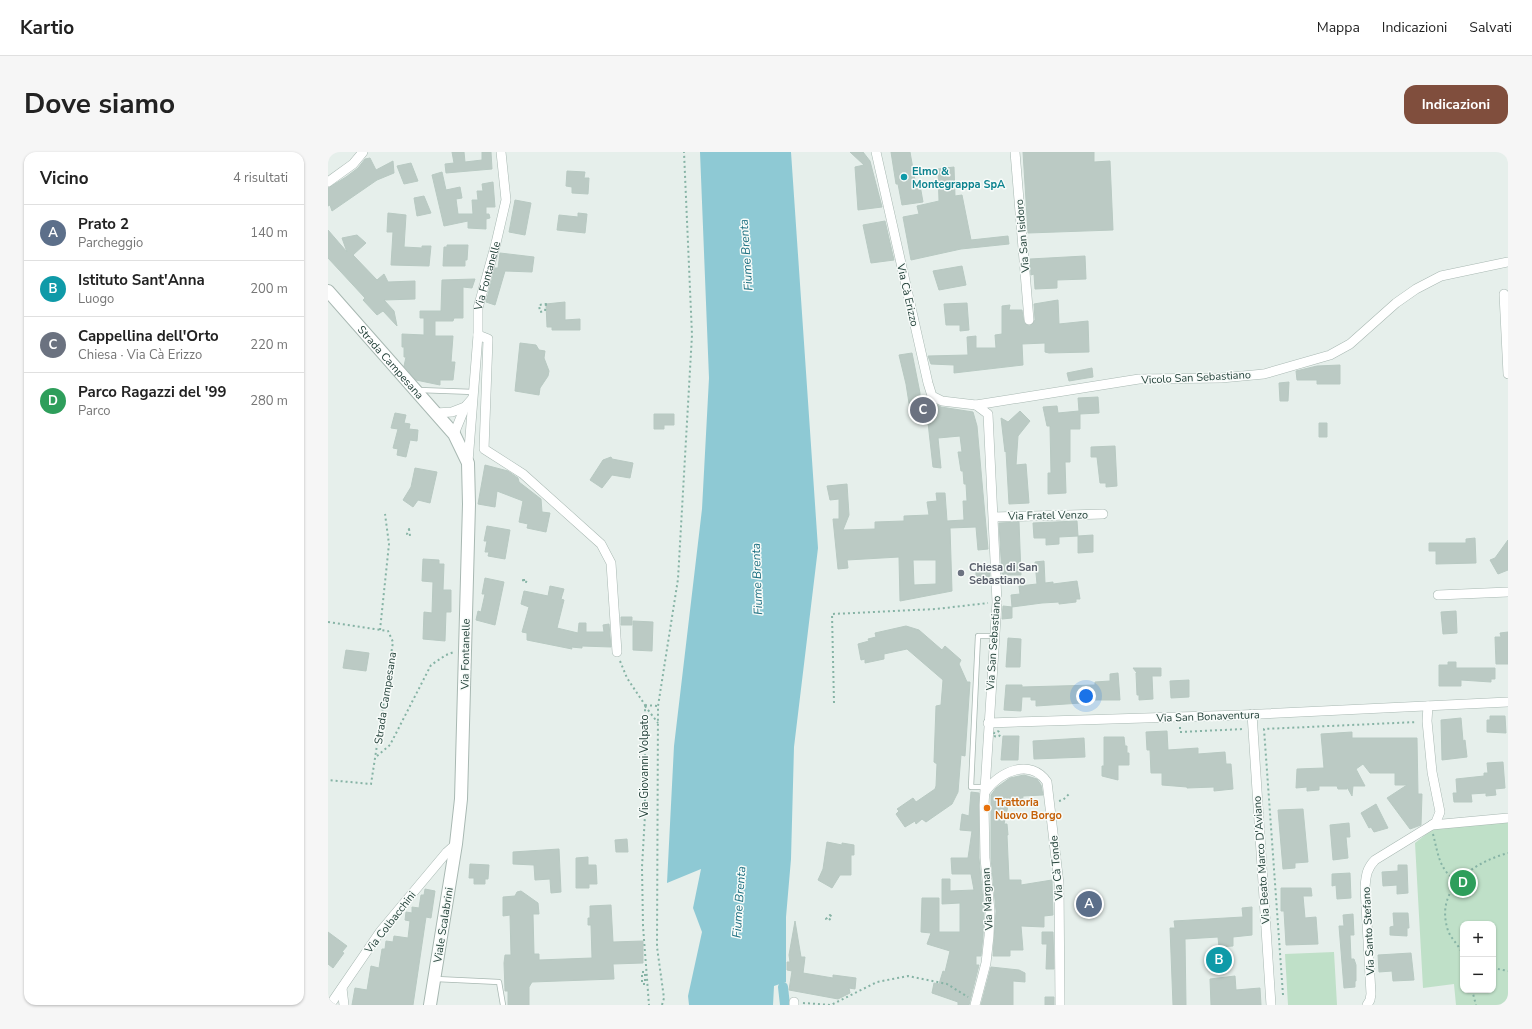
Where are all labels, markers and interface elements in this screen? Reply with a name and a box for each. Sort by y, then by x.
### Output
text: Kartio [20,15,74,41]
text: Mappa [1317,18,1360,37]
text: Indicazioni [1382,18,1447,37]
text: Salvati [1469,18,1512,37]
text: Dove siamo [24,85,175,123]
button: Indicazioni [1404,85,1508,124]
place label: Elmo & Montegrappa SpA [912,164,1006,192]
text: Vicino [40,167,89,190]
text: 4 risultati [233,169,288,187]
marker: Elmo & Montegrappa SpA [899,172,909,182]
street label: Via San Isidoro [1012,199,1033,274]
text: Prato 2 [78,214,129,234]
water label: Fiume Brenta [736,219,756,291]
text: A [48,224,58,242]
text: 140 m [250,224,288,242]
text: Parcheggio [78,234,143,252]
street label: Via Fontanelle [470,239,504,313]
street label: Via Cà Erizzo [893,261,922,328]
text: Istituto Sant'Anna [78,270,205,290]
text: B [49,280,57,298]
text: 200 m [250,280,288,298]
text: Luogo [78,290,114,308]
street label: Strada Campesana [354,323,427,403]
text: Cappellina dell'Orto [78,326,219,346]
text: C [49,336,57,354]
text: 220 m [250,336,288,354]
text: Chiesa · Via Cà Erizzo [78,346,202,364]
street label: Vicolo San Sebastiano [1140,367,1251,388]
text: Parco Ragazzi del '99 [78,382,226,402]
text: D [48,392,58,410]
text: 280 m [250,392,288,410]
pin: C [910,395,936,425]
text: Parco [78,402,111,420]
street label: Via Fratel Venzo [1007,507,1088,524]
water label: Fiume Brenta [748,543,766,615]
place label: Chiesa di San Sebastiano [969,560,1038,588]
marker: Chiesa di San Sebastiano [956,568,966,578]
street label: Via San Sebastiano [983,595,1004,692]
street label: Via Fontanelle [457,618,474,691]
street label: Strada Campesana [371,651,400,745]
your location [1076,686,1096,706]
street label: Via San Bonaventura [1155,707,1260,726]
street label: Via Giovanni Volpato [637,714,652,819]
place label: Trattoria Nuovo Borgo [995,795,1062,823]
street label: Via Beato Marco D'Aviano [1250,795,1274,926]
marker: Trattoria Nuovo Borgo [982,803,992,813]
street label: Via Cà Tonde [1046,835,1067,902]
water label: Fiume Brenta [729,866,749,938]
street label: Via Margnan [978,867,997,932]
pin: D [1450,868,1476,898]
street label: Viale Scalabrini [430,886,457,965]
street label: Via Santo Stefano [1359,886,1378,977]
street label: Via Colbacchini [361,888,419,957]
pin: A [1076,889,1102,919]
map controls [1460,921,1496,993]
button: + [1460,921,1496,957]
pin: B [1206,945,1232,975]
button: − [1460,957,1496,993]

